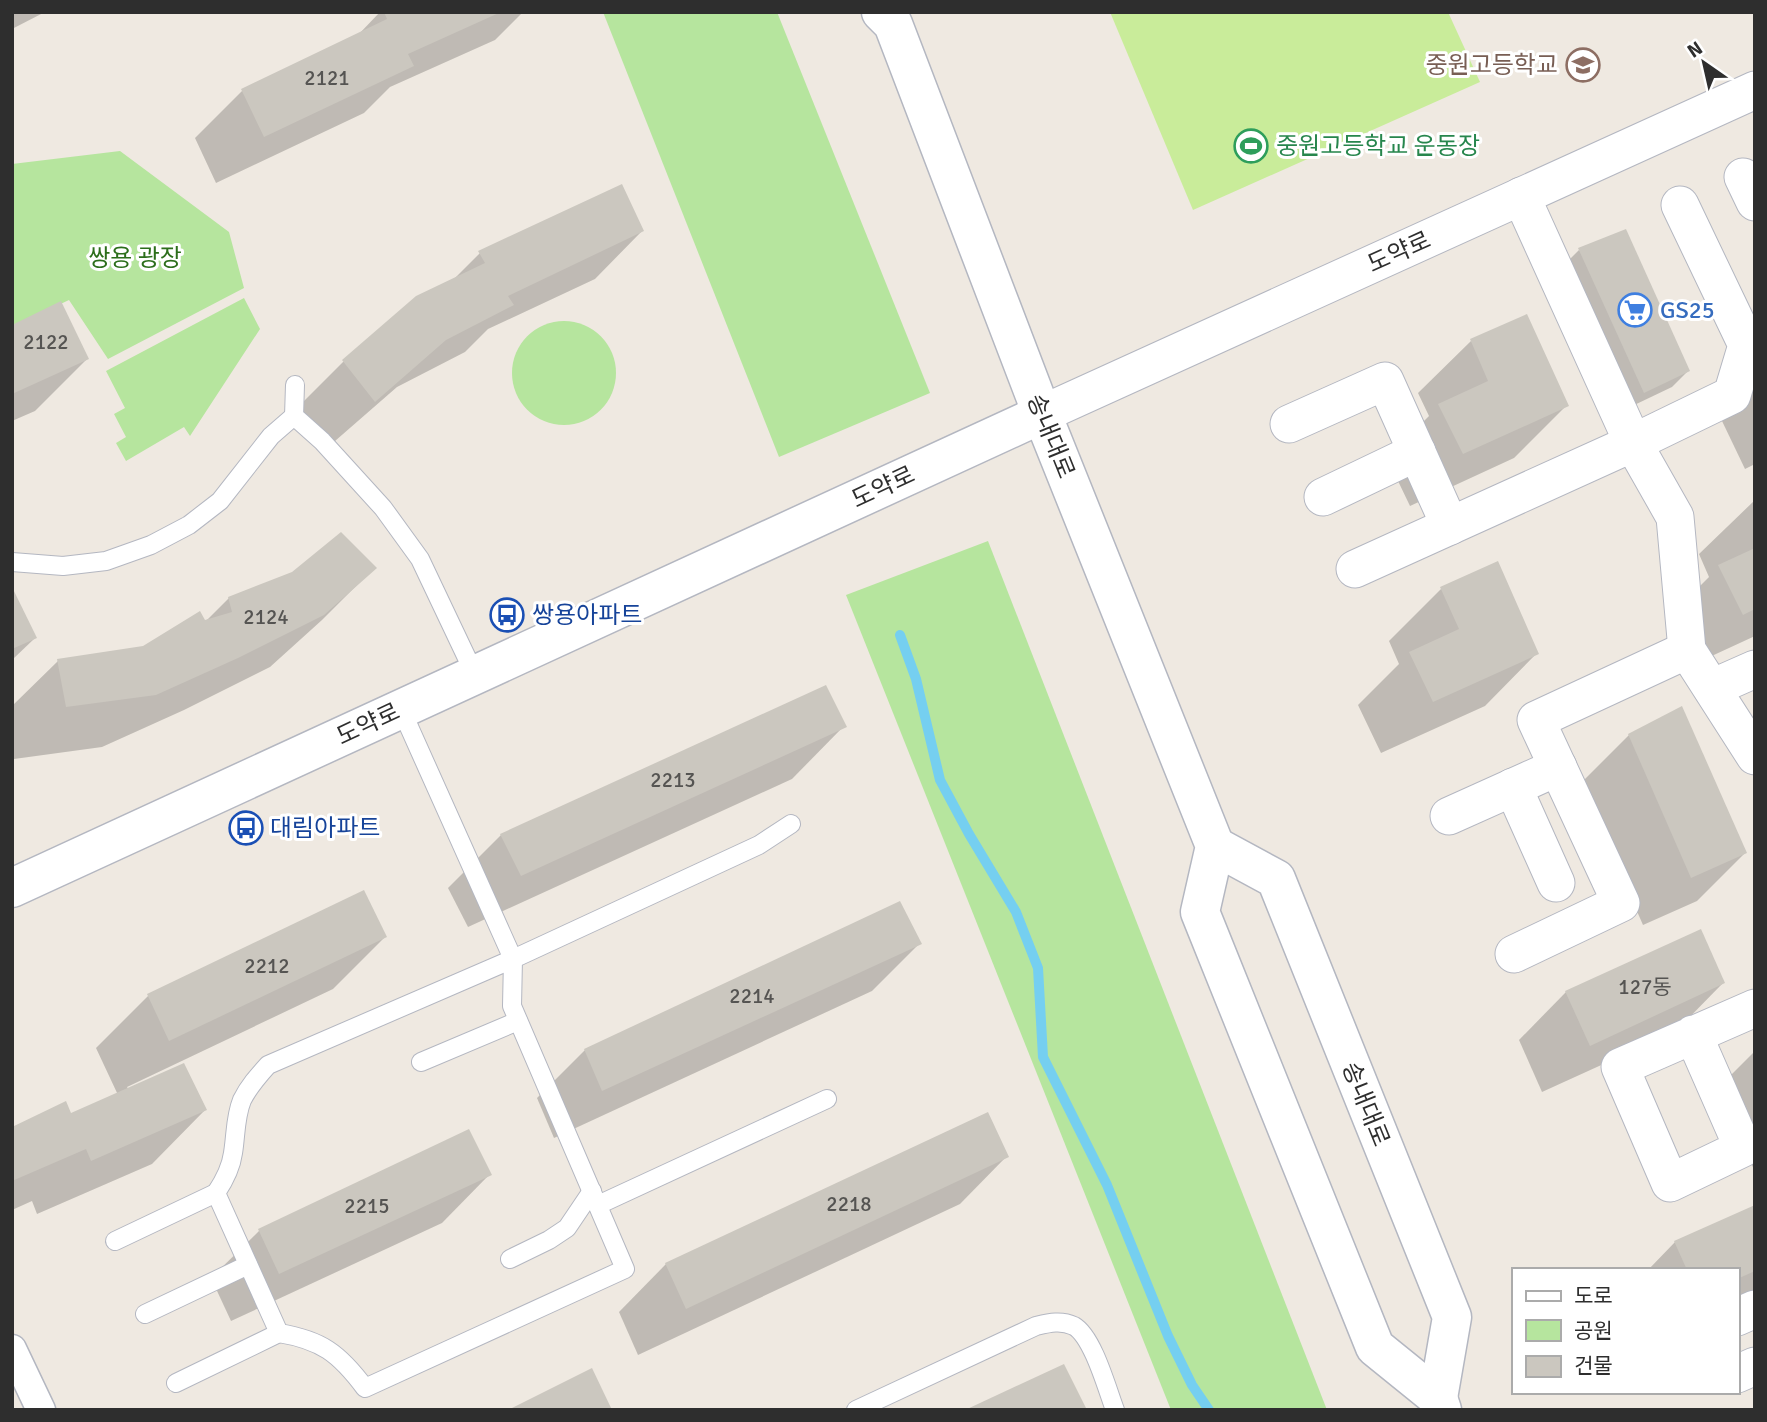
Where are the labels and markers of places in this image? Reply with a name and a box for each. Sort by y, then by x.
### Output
school or university icon: 중원고등학교 [1564,46,1602,84]
place label: 중원고등학교 [1426,50,1558,80]
sports icon: 중원고등학교 운동장 [1232,127,1270,165]
place label: 중원고등학교 운동장 [1276,131,1480,161]
supermarket icon: GS25 [1616,291,1654,329]
place label: GS25 [1660,295,1715,325]
bus stop icon: 쌍용아파트 [488,596,526,634]
place label: 쌍용아파트 [532,600,642,630]
bus stop icon: 대림아파트 [227,809,265,847]
place label: 대림아파트 [270,813,380,843]

